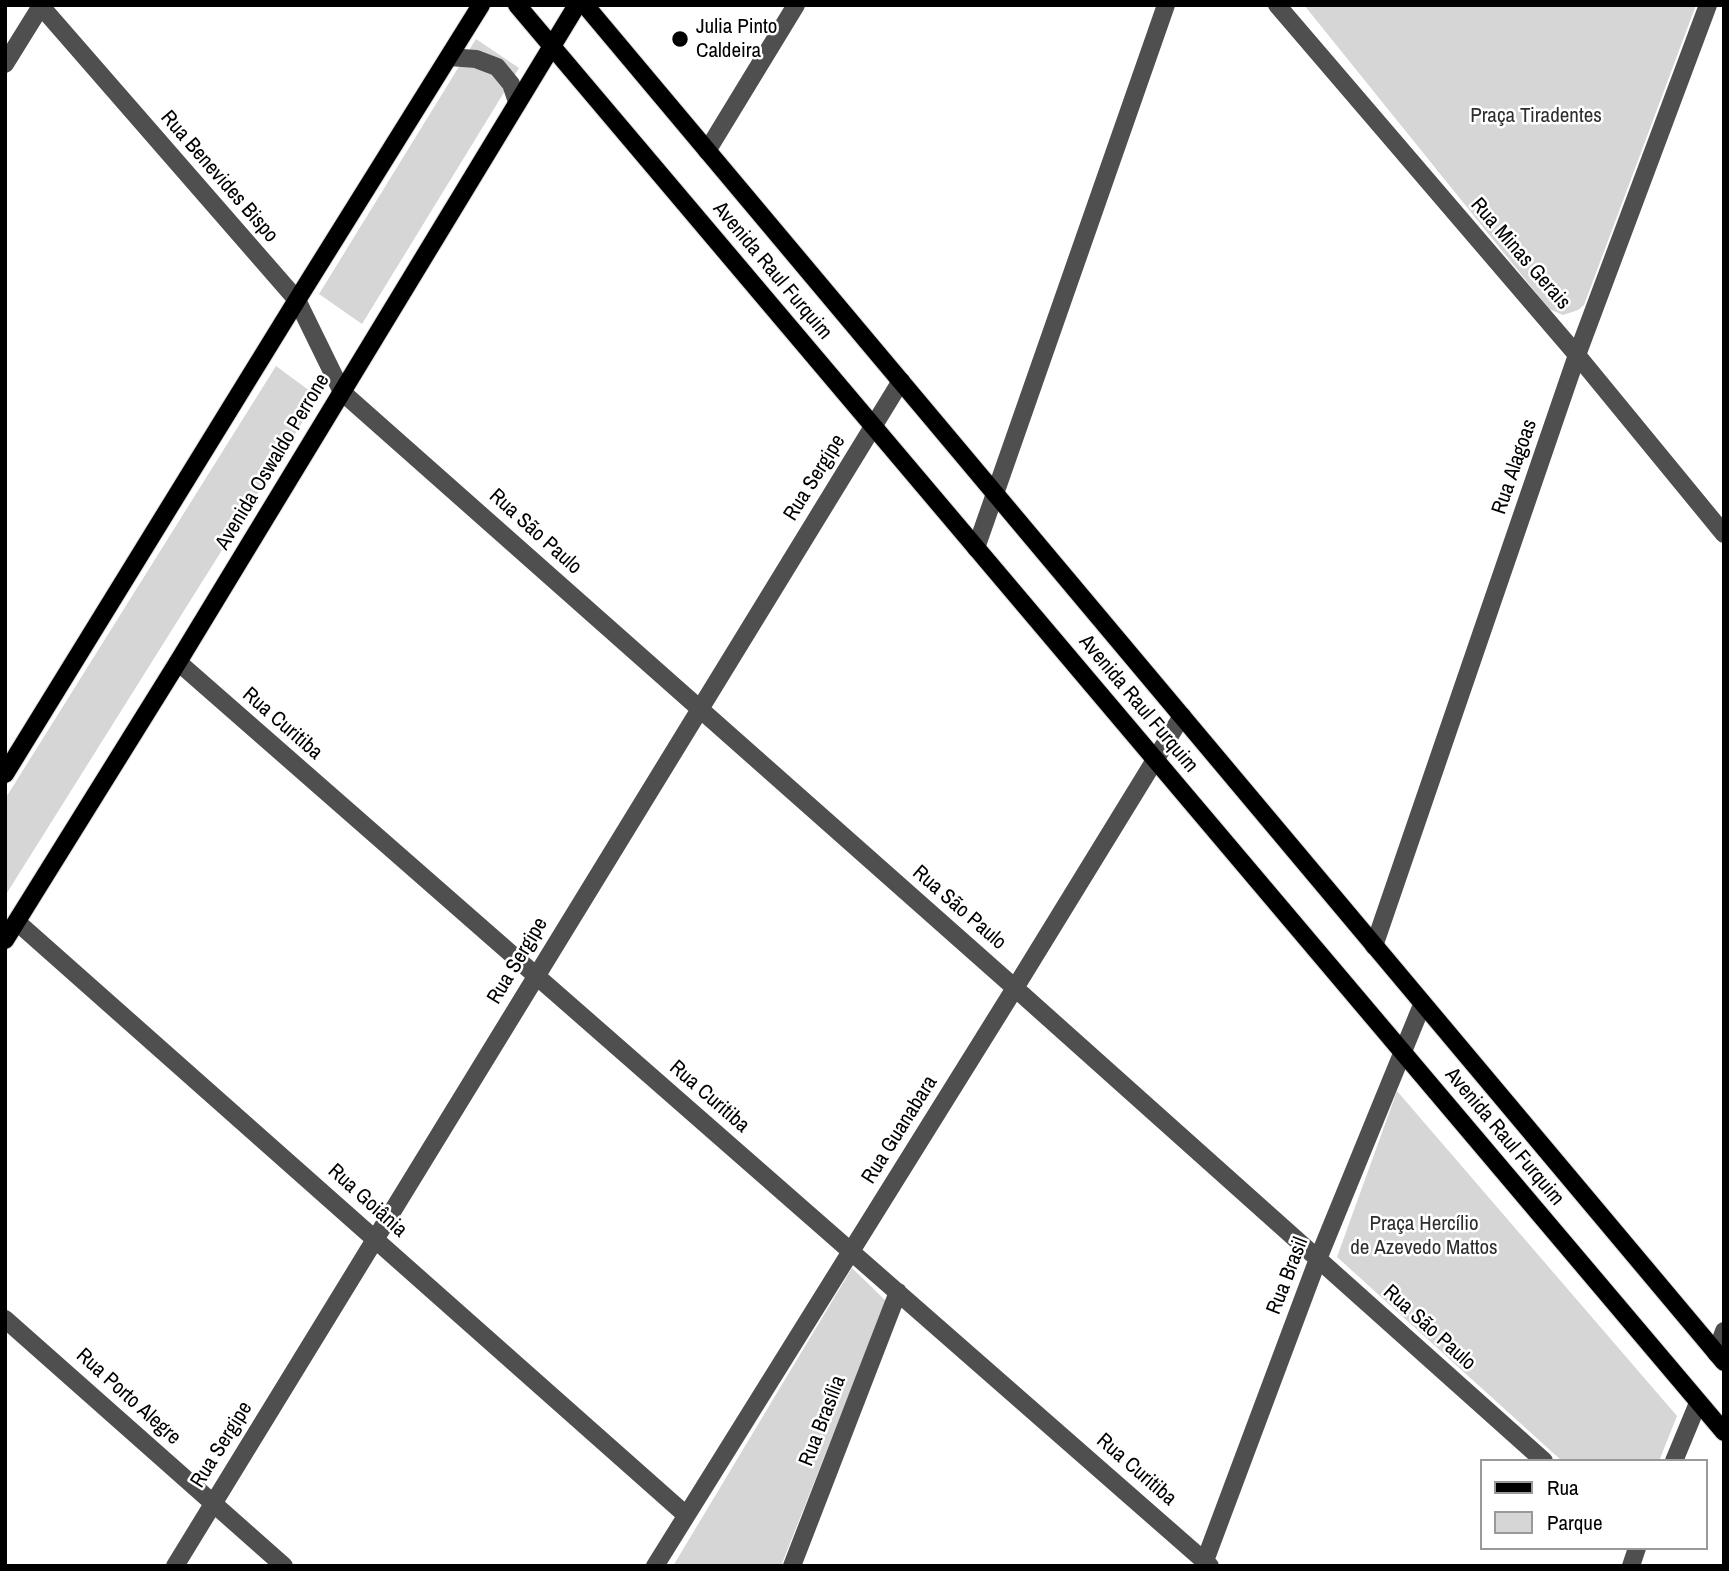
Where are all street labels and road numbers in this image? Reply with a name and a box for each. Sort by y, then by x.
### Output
street label: Rua Benevides Bispo [155,106,283,248]
street label: Rua Minas Gerais [1465,193,1575,315]
street label: Avenida Raul Furquim [707,197,837,345]
street label: Avenida Oswaldo Perrone [211,369,335,555]
street label: Rua Alagoas [1487,416,1543,518]
street label: Rua Sergipe [779,430,851,526]
street label: Rua São Paulo [484,484,586,580]
street label: Avenida Raul Furquim [1073,630,1203,778]
street label: Rua Curitiba [237,682,327,766]
street label: Rua São Paulo [907,860,1011,956]
street label: Rua Sergipe [482,913,554,1009]
street label: Rua Curitiba [664,1055,754,1139]
street label: Avenida Raul Furquim [1439,1063,1569,1211]
street label: Rua Guanabara [857,1071,943,1189]
street label: Rua Goiânia [322,1159,412,1243]
street label: Rua Brasil [1262,1234,1314,1318]
street label: Rua São Paulo [1378,1280,1480,1376]
street label: Rua Porto Alegre [70,1343,186,1451]
street label: Rua Brasília [794,1372,852,1470]
street label: Rua Sergipe [186,1397,258,1493]
street label: Rua Curitiba [1091,1428,1181,1512]

